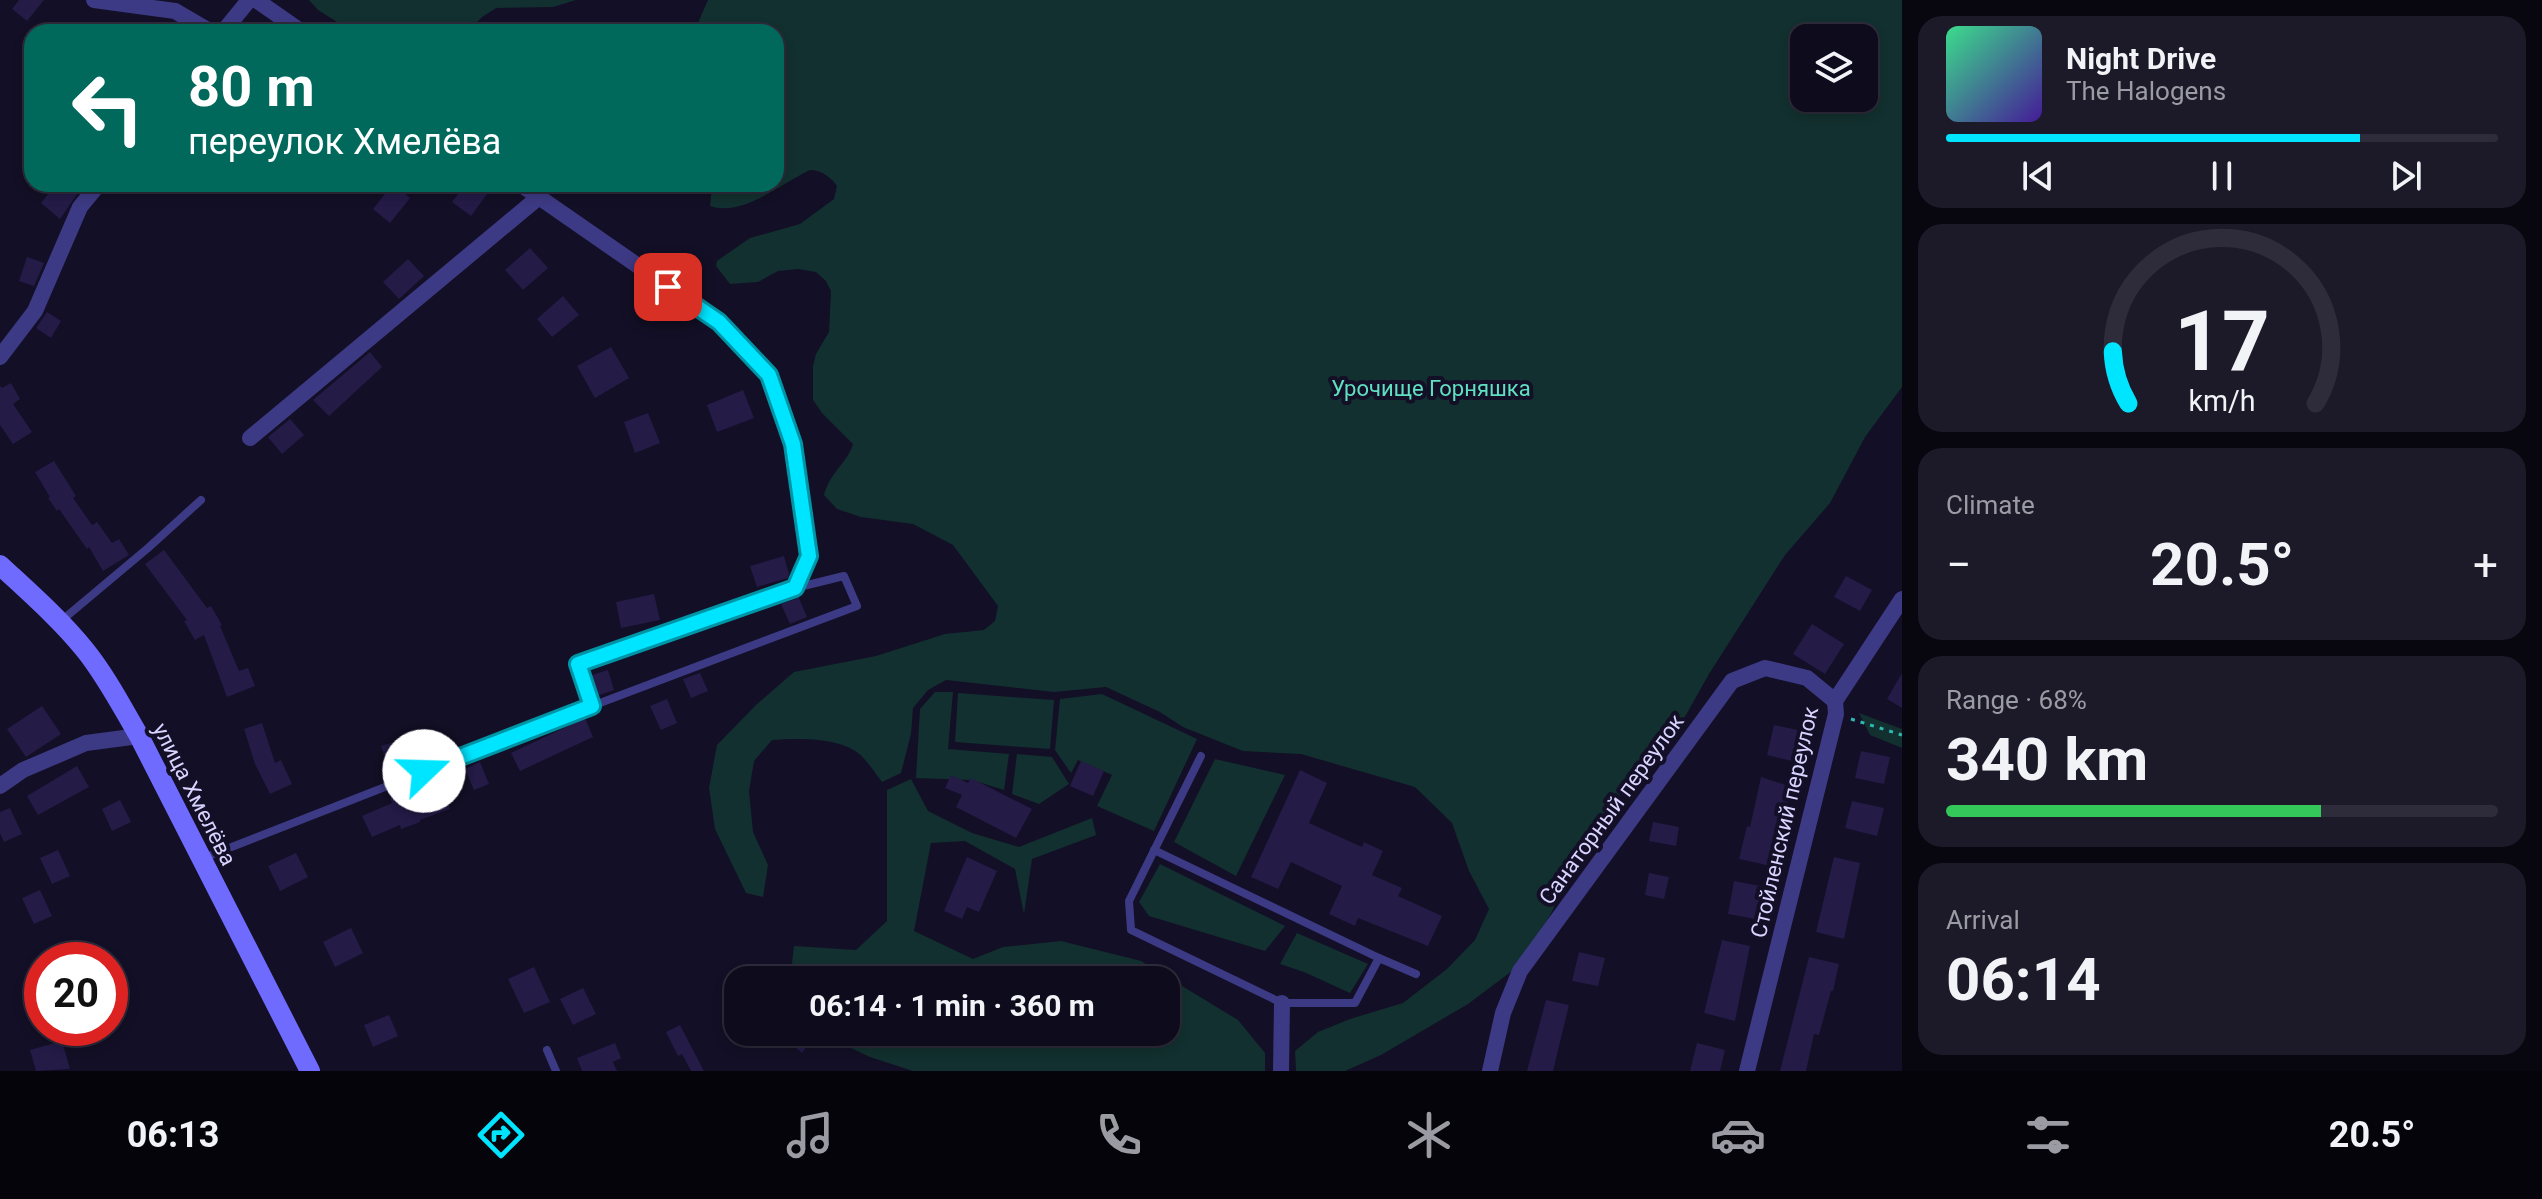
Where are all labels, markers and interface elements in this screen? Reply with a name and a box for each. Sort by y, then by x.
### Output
map controls [1790,24,1878,112]
button: layers [1790,24,1878,112]
text: Night Drive [2066,41,2216,76]
text: 80 m [188,54,315,120]
icon: left [56,56,160,160]
text: The Halogens [2066,76,2226,106]
text: переулок Хмелёва [188,121,501,163]
icon: previous [2016,154,2060,198]
icon: pause [2200,154,2244,198]
icon: next [2384,154,2428,198]
pin [634,253,702,321]
icon: arrive [646,265,690,309]
text: 17 [2174,292,2270,389]
park label: Урочище Горняшка [1331,376,1531,401]
text: km/h [2188,384,2256,418]
text: Climate [1946,490,2035,520]
text: 20.5° [2150,529,2294,600]
text: − [1946,539,1971,591]
text: + [2473,539,2498,591]
text: Range · 68% [1946,685,2087,715]
street label: Стойленский переулок [1746,704,1823,940]
street label: Санаторный переулок [1534,709,1689,909]
street label: улица Хмелёва [148,719,241,870]
text: 340 km [1946,724,2148,795]
position arrow [382,729,466,813]
text: Arrival [1946,905,2020,935]
speed limit sign: 20 [24,942,128,1046]
text: 06:14 [1946,944,2101,1015]
text: 06:14 · 1 min · 360 m [809,988,1095,1023]
icon: directions [473,1107,529,1163]
icon: music [782,1107,838,1163]
icon: phone [1091,1107,1147,1163]
icon: climate [1401,1107,1457,1163]
icon: car [1710,1107,1766,1163]
icon: filters [2020,1107,2076,1163]
text: 06:13 [127,1114,219,1156]
text: 20.5° [2329,1114,2415,1156]

